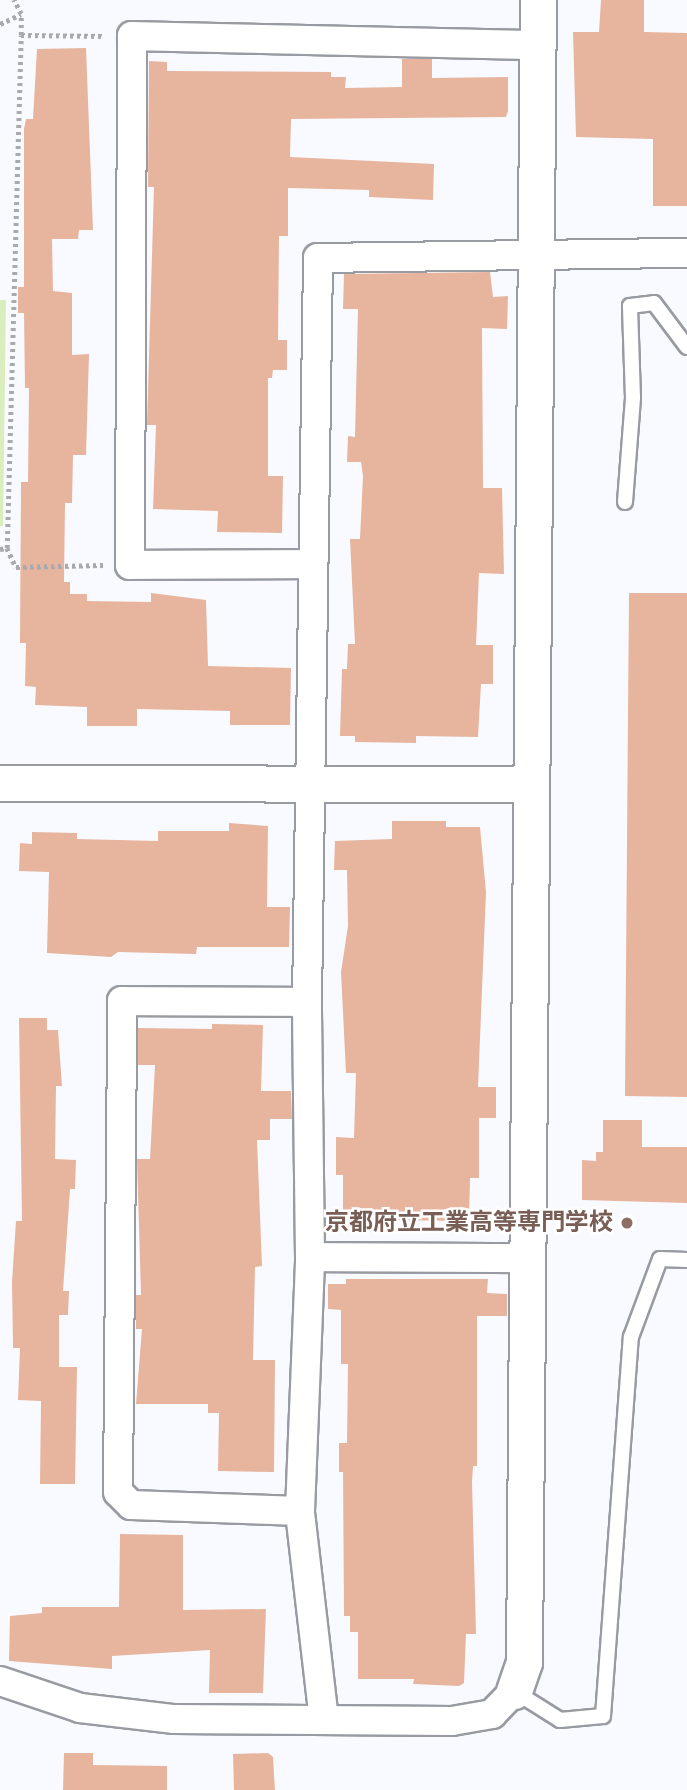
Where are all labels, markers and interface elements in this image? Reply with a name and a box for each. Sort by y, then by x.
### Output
place label: 京都府立工業高等専門学校 [325,1209,613,1237]
marker: 京都府立工業高等専門学校 [619,1215,635,1231]

